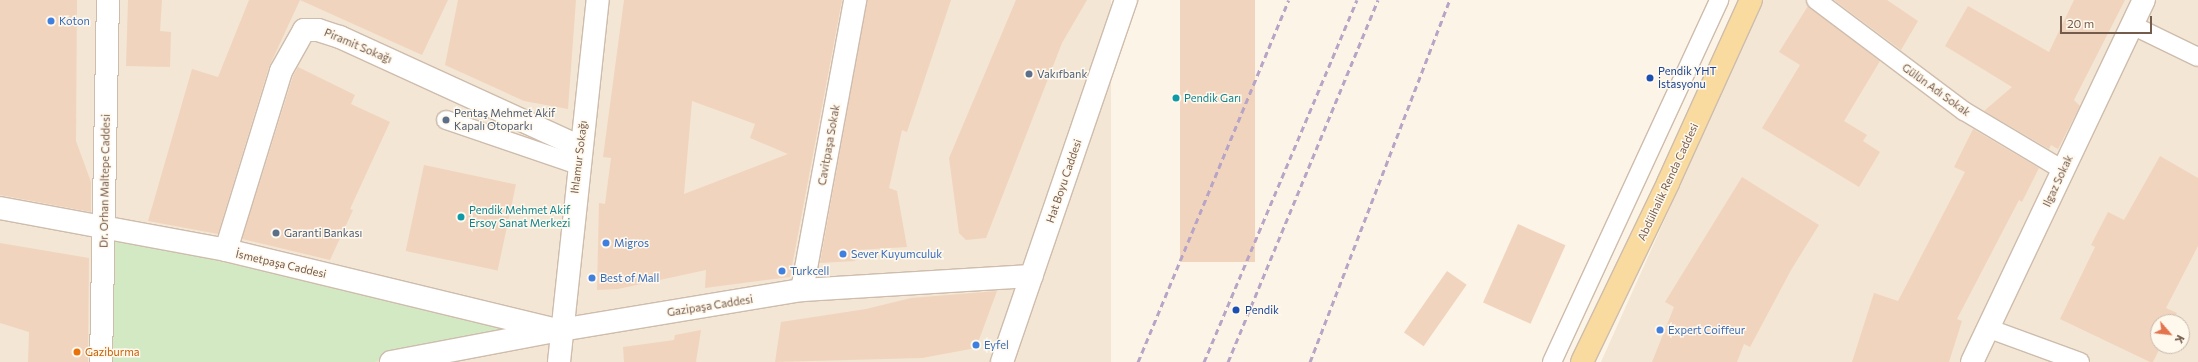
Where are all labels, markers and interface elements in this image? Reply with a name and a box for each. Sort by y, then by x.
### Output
scale bar [2062,8,2154,34]
place label: Koton [59,14,90,28]
marker: Koton [46,16,56,26]
text: 20 m [2067,16,2094,30]
street label: Piramit Sokağı [322,26,394,66]
street label: Gülün Adı Sokak [1899,61,1973,119]
place label: Pendik YHT İstasyonu [1658,65,1717,91]
place label: Vakıfbank [1037,67,1087,81]
marker: Vakıfbank [1024,69,1034,79]
marker: Pendik YHT İstasyonu [1645,73,1655,83]
place label: Pendik Garı [1184,91,1241,105]
marker: Pendik Garı [1171,93,1181,103]
street label: Cavitpaşa Sokak [815,103,843,187]
place label: Pentaş Mehmet Akif Kapalı Otoparkı [454,107,555,133]
street label: Dr. Orhan Maltepe Caddesi [97,114,113,248]
marker: Pentaş Mehmet Akif Kapalı Otoparkı [441,115,451,125]
street label: Ihlamur Sokağı [568,120,590,194]
street label: Abdülhalik Renda Caddesi [1635,121,1701,243]
street label: Hat Boyu Caddesi [1043,137,1085,225]
street label: Ilgaz Sokak [2040,153,2076,209]
place label: Pendik Mehmet Akif Ersoy Sanat Merkezi [469,204,570,230]
marker: Pendik Mehmet Akif Ersoy Sanat Merkezi [456,212,466,222]
place label: Garanti Bankası [284,226,362,240]
marker: Garanti Bankası [271,228,281,238]
place label: Migros [614,236,649,250]
marker: Migros [601,238,611,248]
street label: İsmetpaşa Caddesi [234,247,328,281]
place label: Sever Kuyumculuk [851,247,942,261]
marker: Sever Kuyumculuk [838,249,848,259]
place label: Turkcell [790,264,829,278]
marker: Turkcell [777,266,787,276]
place label: Best of Mall [600,271,659,285]
marker: Best of Mall [587,273,597,283]
street label: Gazipaşa Caddesi [666,293,754,319]
place label: Pendik [1245,303,1279,317]
marker: Pendik [1230,304,1242,316]
north arrow [2150,314,2190,354]
place label: Expert Coiffeur [1668,323,1745,337]
marker: Expert Coiffeur [1655,325,1665,335]
text: K [2173,333,2188,346]
place label: Eyfel [984,338,1009,352]
marker: Eyfel [971,340,981,350]
place label: Gaziburma [85,345,140,359]
marker: Gaziburma [72,347,82,357]

